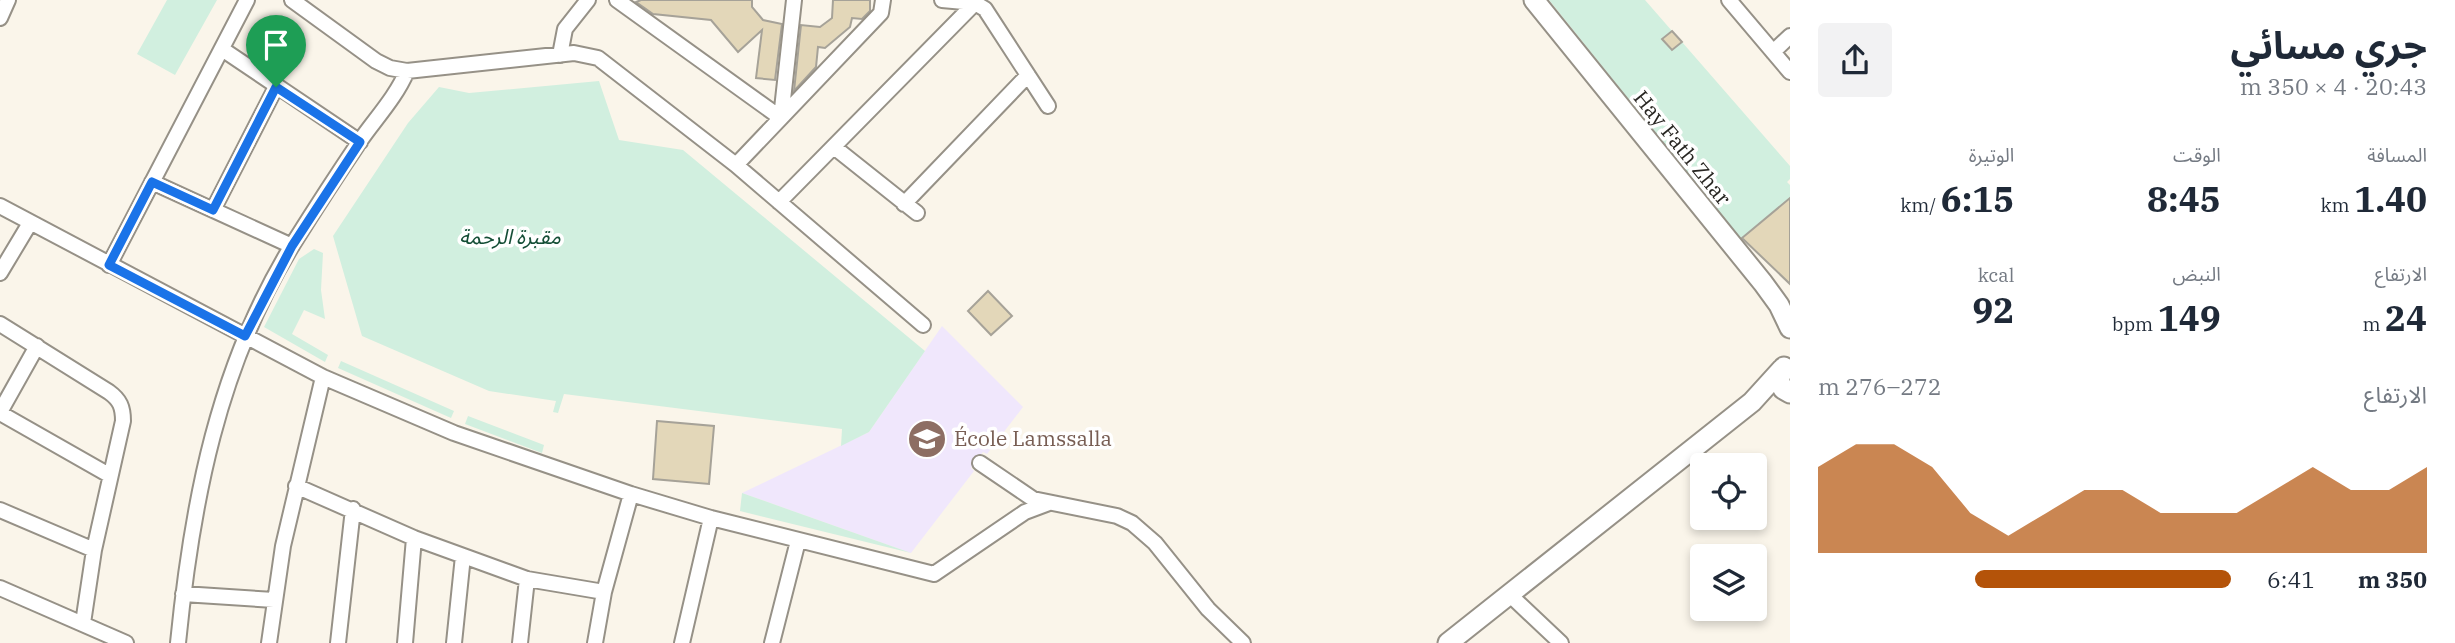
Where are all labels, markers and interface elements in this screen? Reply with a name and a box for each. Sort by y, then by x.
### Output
pin [246,15,306,87]
text: جري مسائي [2231,20,2427,69]
button: share [1818,23,1892,97]
icon: arrive [257,26,295,64]
text: 20:43 · 4 × 350 m [2240,71,2427,101]
street label: Hay Fath Zhar [1628,84,1738,211]
text: الوتيرة [1969,143,2014,167]
text: الوقت [2173,143,2221,167]
text: المسافة [2367,143,2427,167]
text: 6:15 [1941,176,2014,222]
text: 8:45 [2147,176,2221,222]
text: 1.40 [2354,176,2427,222]
text: /km [1900,193,1941,217]
text: km [2321,193,2354,217]
park label: مقبرة الرحمة [459,222,561,250]
text: النبض [2172,262,2221,286]
text: الارتفاع [2375,262,2427,286]
text: kcal [1978,263,2014,287]
text: 92 [1972,287,2014,333]
text: 149 [2158,295,2221,341]
text: 24 [2385,295,2427,341]
text: bpm [2112,312,2158,336]
text: m [2362,312,2385,336]
text: 272–276 m [1818,371,1942,401]
text: الارتفاع [2364,379,2427,409]
school or university icon: École Lamssalla [906,418,948,460]
place label: École Lamssalla [954,424,1112,452]
map controls [1690,453,1767,621]
button: locate [1690,453,1767,530]
button: layers [1690,544,1767,621]
text: 6:41 [2267,564,2315,594]
text: 350 m [2358,564,2427,594]

